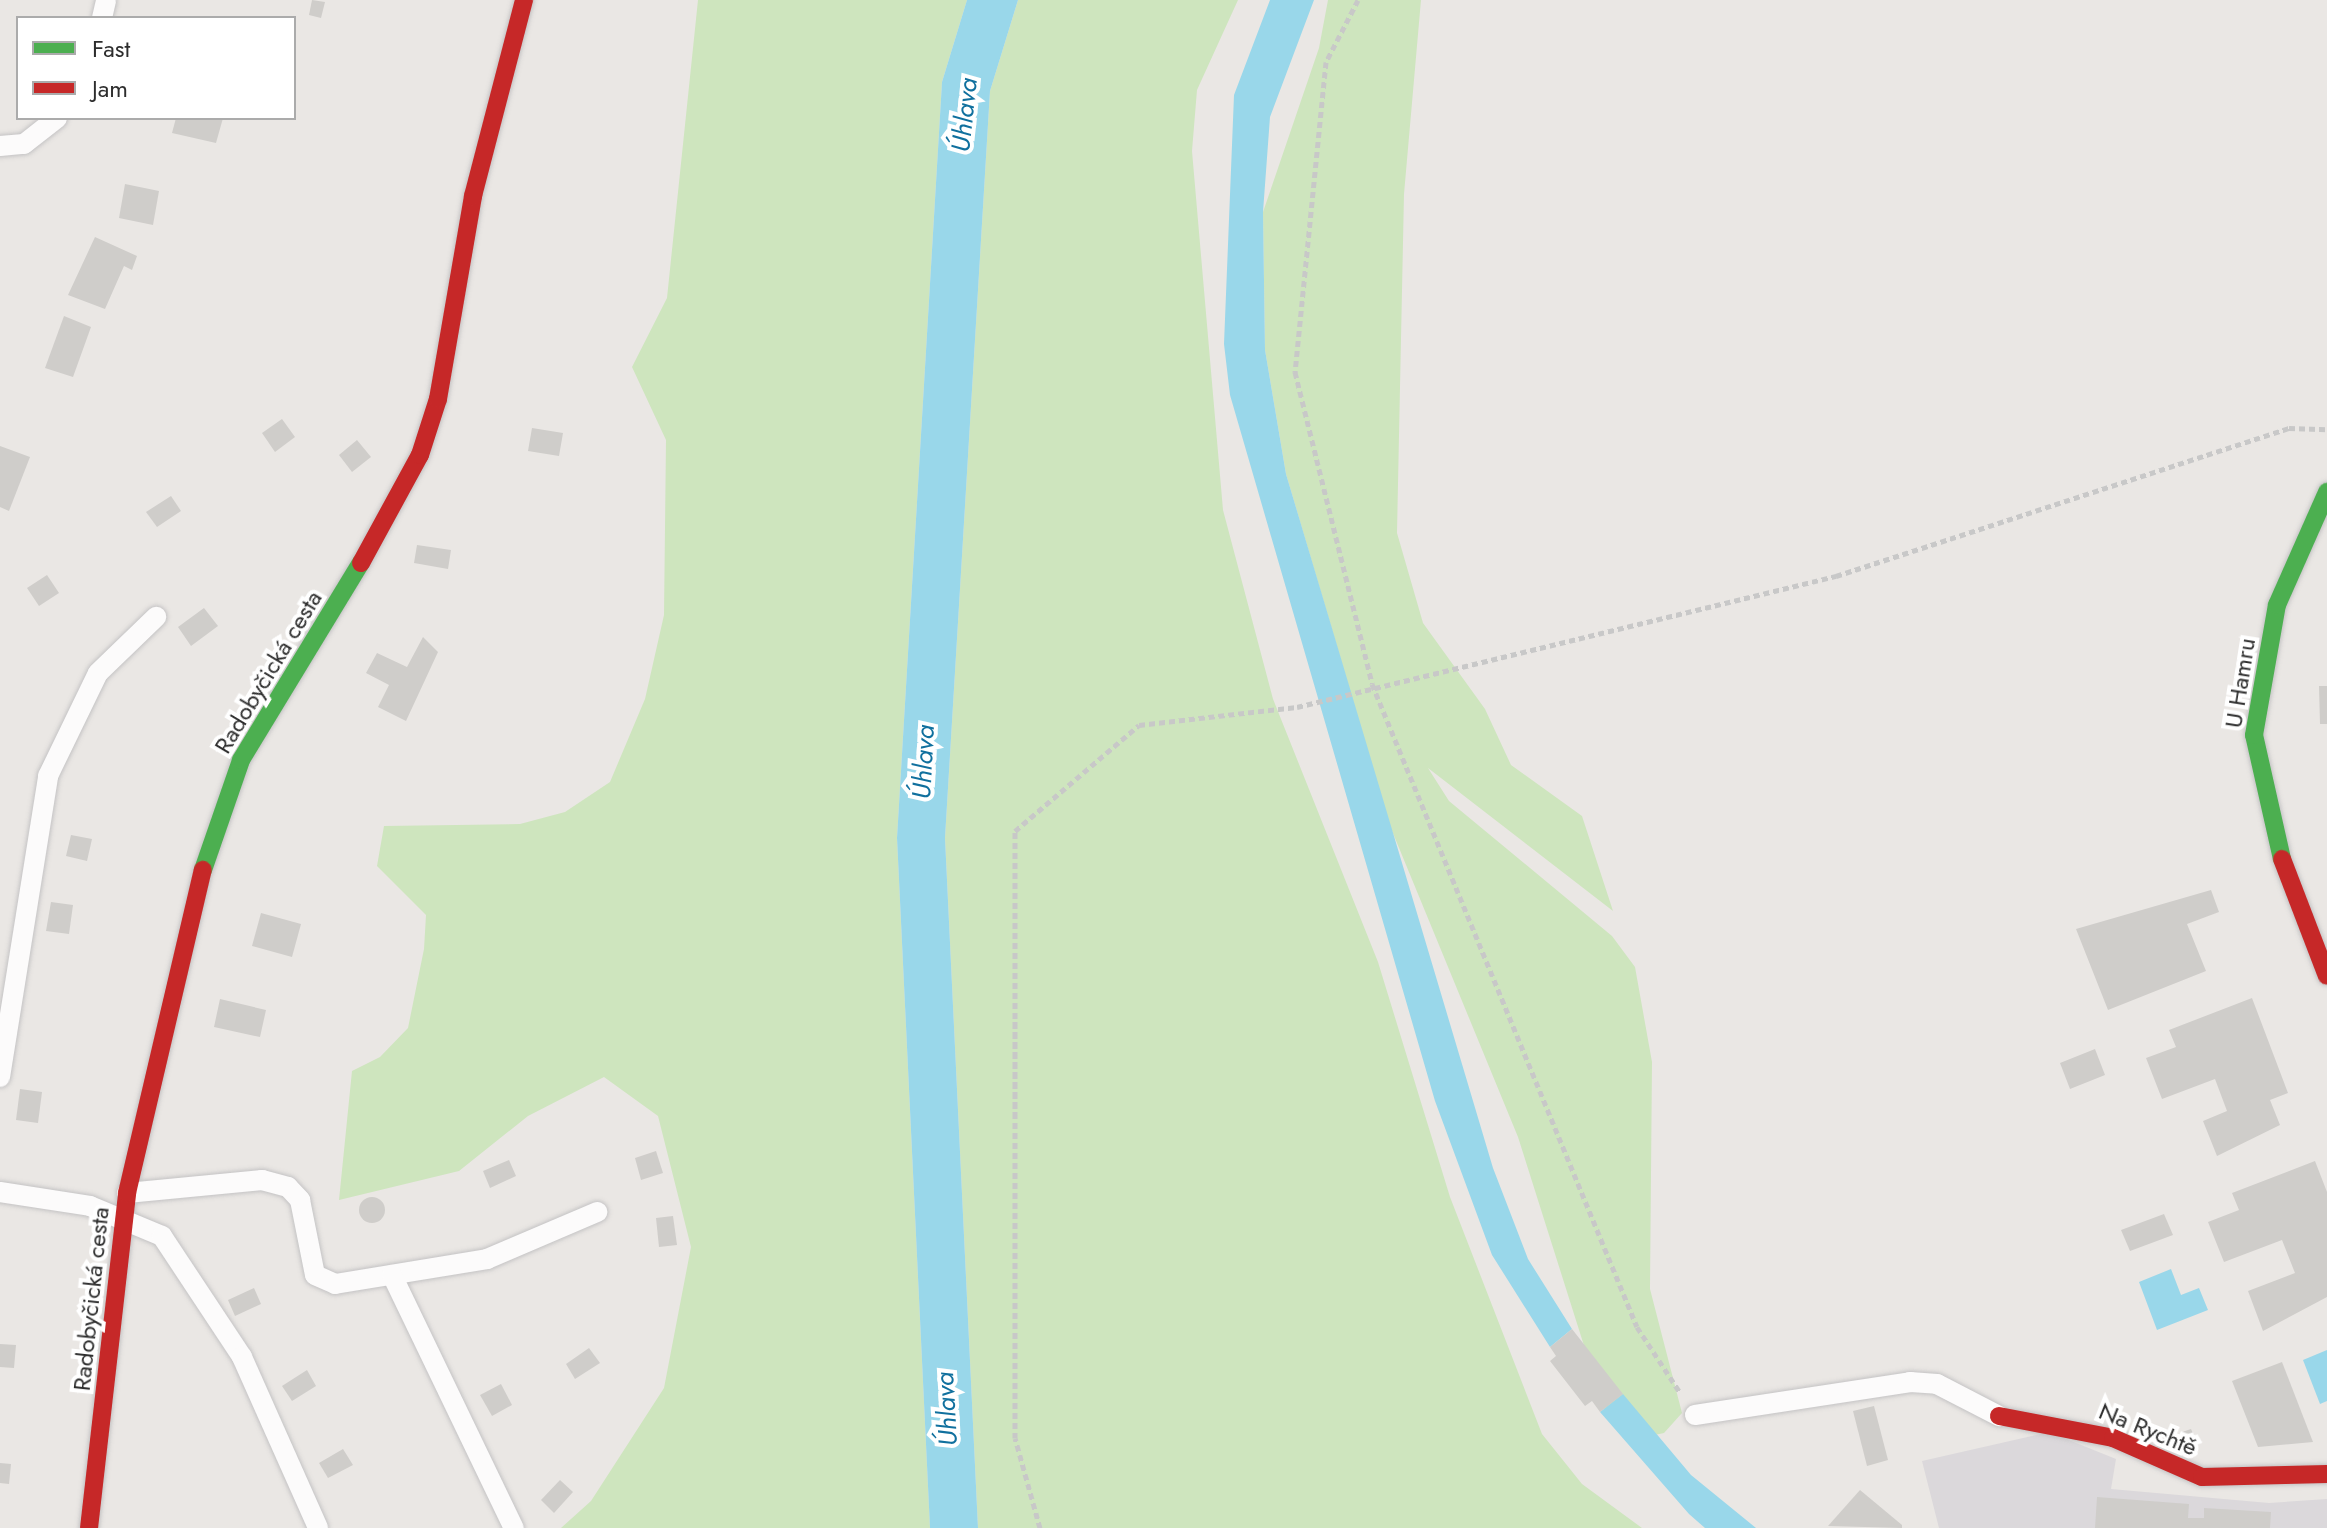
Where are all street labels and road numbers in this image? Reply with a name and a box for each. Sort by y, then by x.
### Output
street label: Radobyčická cesta [208,585,328,759]
street label: U Hamru [2219,636,2261,730]
street label: Radobyčická cesta [67,1206,115,1392]
street label: Na Rychtě [2095,1396,2201,1462]

